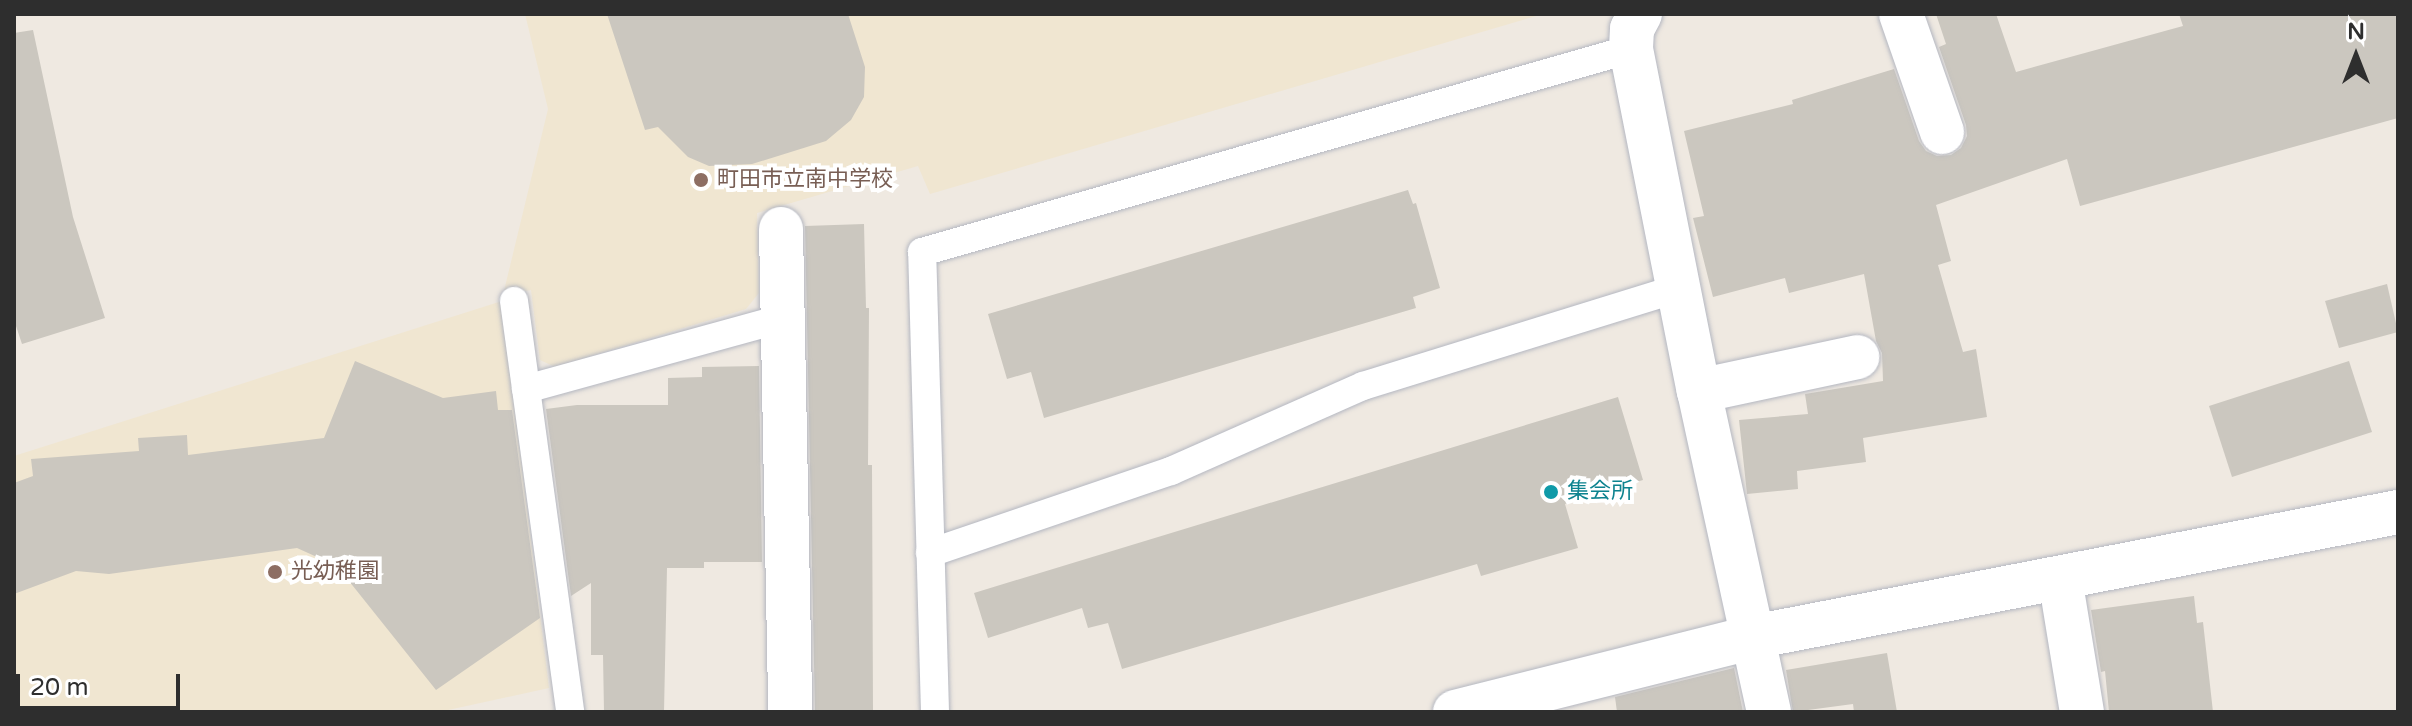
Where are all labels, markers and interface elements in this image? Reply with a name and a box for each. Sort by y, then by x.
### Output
north arrow [2316,16,2396,96]
text: N [2347,19,2365,45]
place label: 町田市立南中学校 [717,167,893,193]
marker: 町田市立南中学校 [692,171,710,189]
place label: 集会所 [1567,479,1633,505]
marker: 集会所 [1542,483,1560,501]
place label: 光幼稚園 [291,559,379,585]
marker: 光幼稚園 [266,563,284,581]
scale bar [20,658,184,708]
text: 20 m [30,673,88,702]

